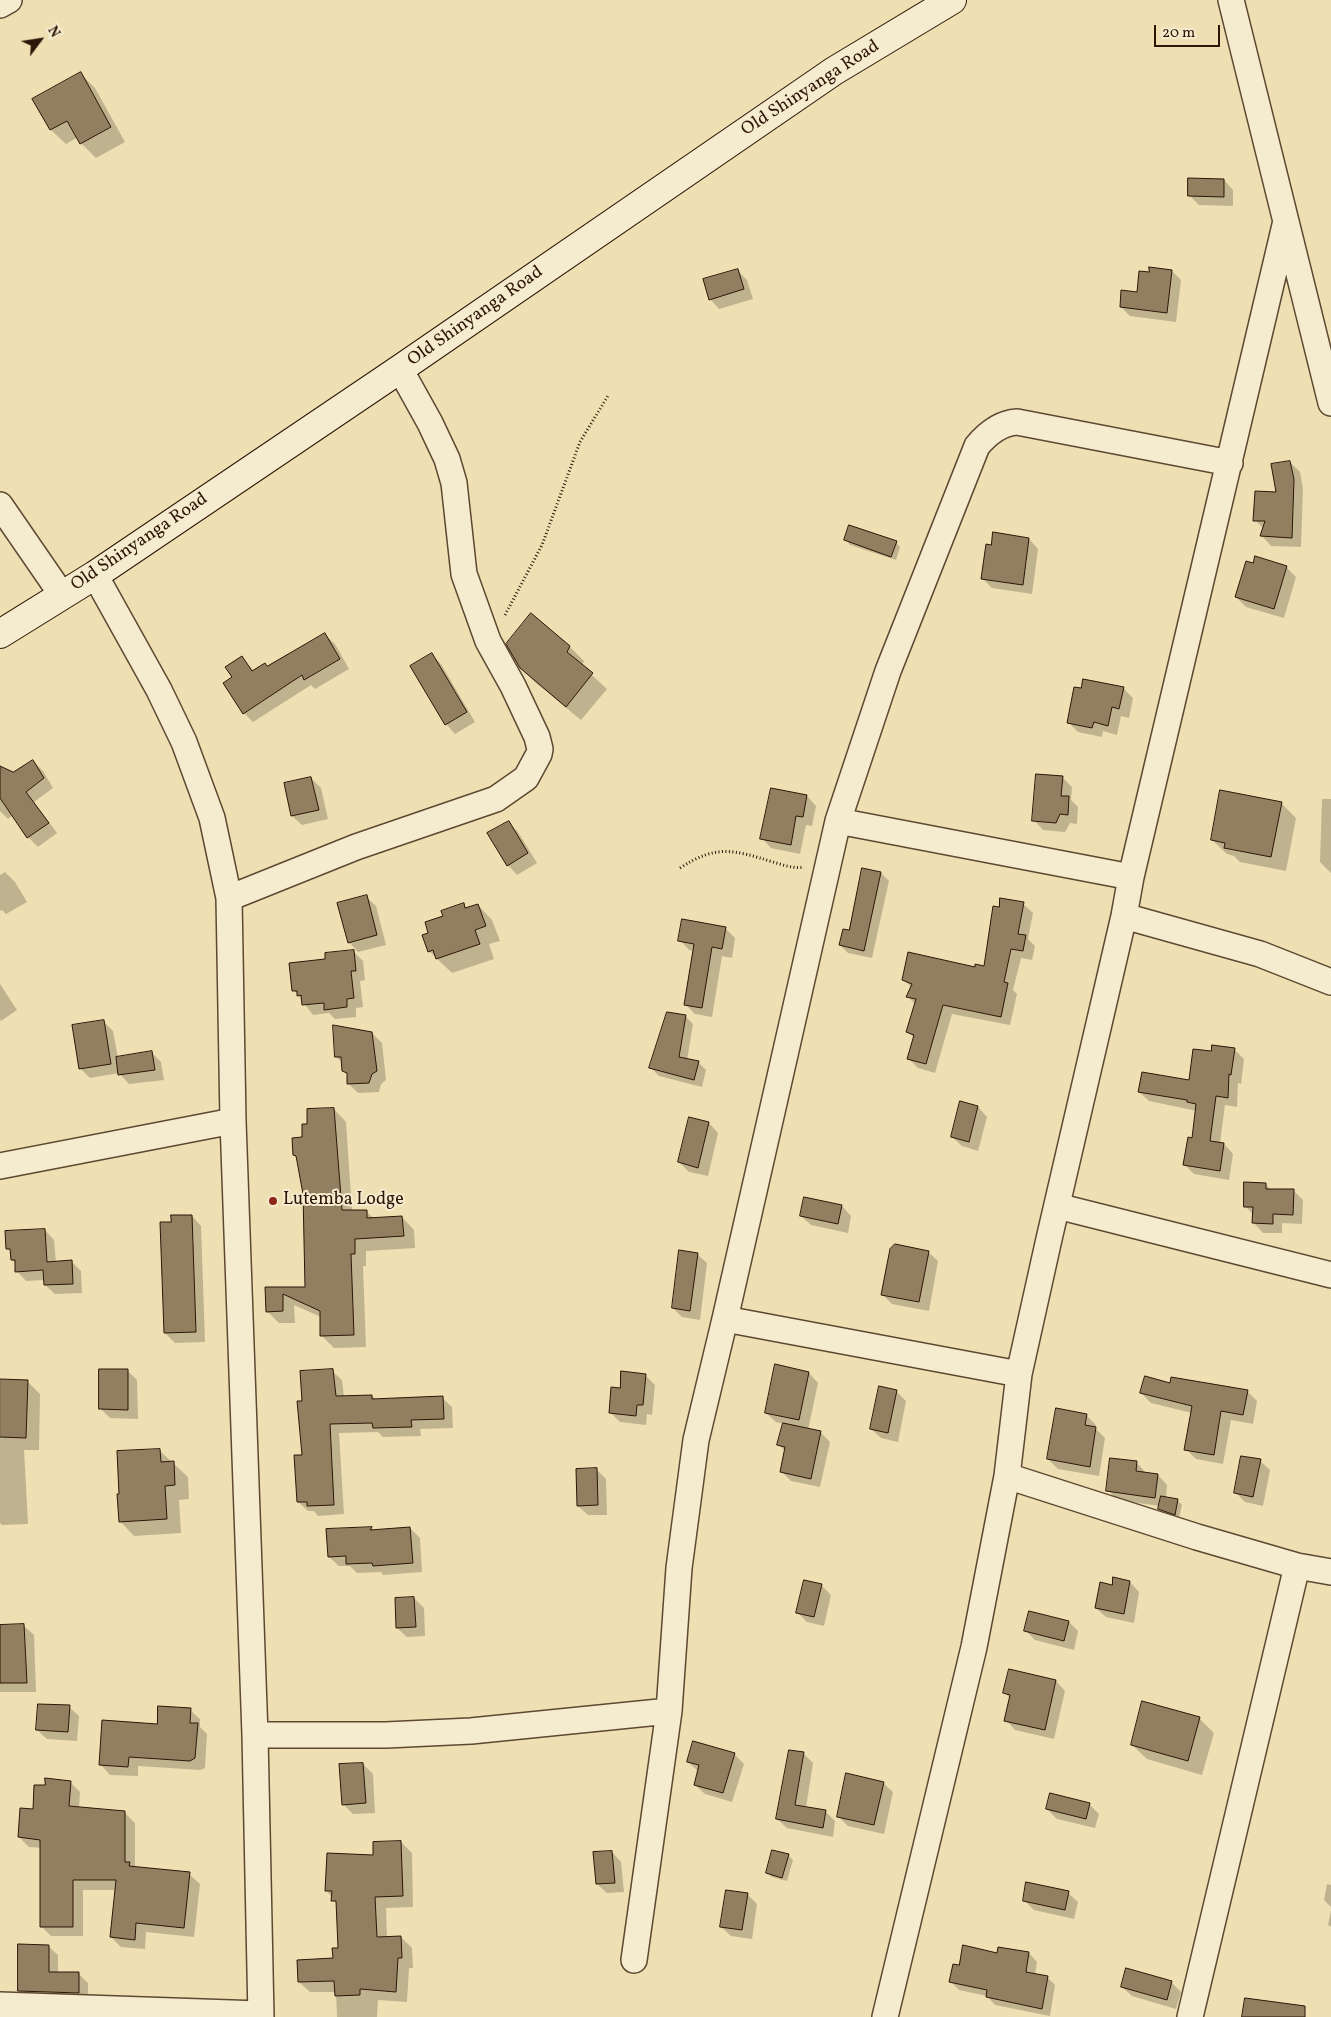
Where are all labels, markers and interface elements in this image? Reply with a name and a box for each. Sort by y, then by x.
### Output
north arrow [15,15,65,65]
scale bar [1156,15,1222,47]
text: N [43,23,64,41]
text: 20 m [1162,23,1195,44]
street label: Old Shinyanga Road [738,36,884,142]
street label: Old Shinyanga Road [404,262,548,372]
street label: Old Shinyanga Road [68,489,212,597]
place label: Lutemba Lodge [283,1190,404,1212]
marker: Lutemba Lodge [267,1195,279,1207]

